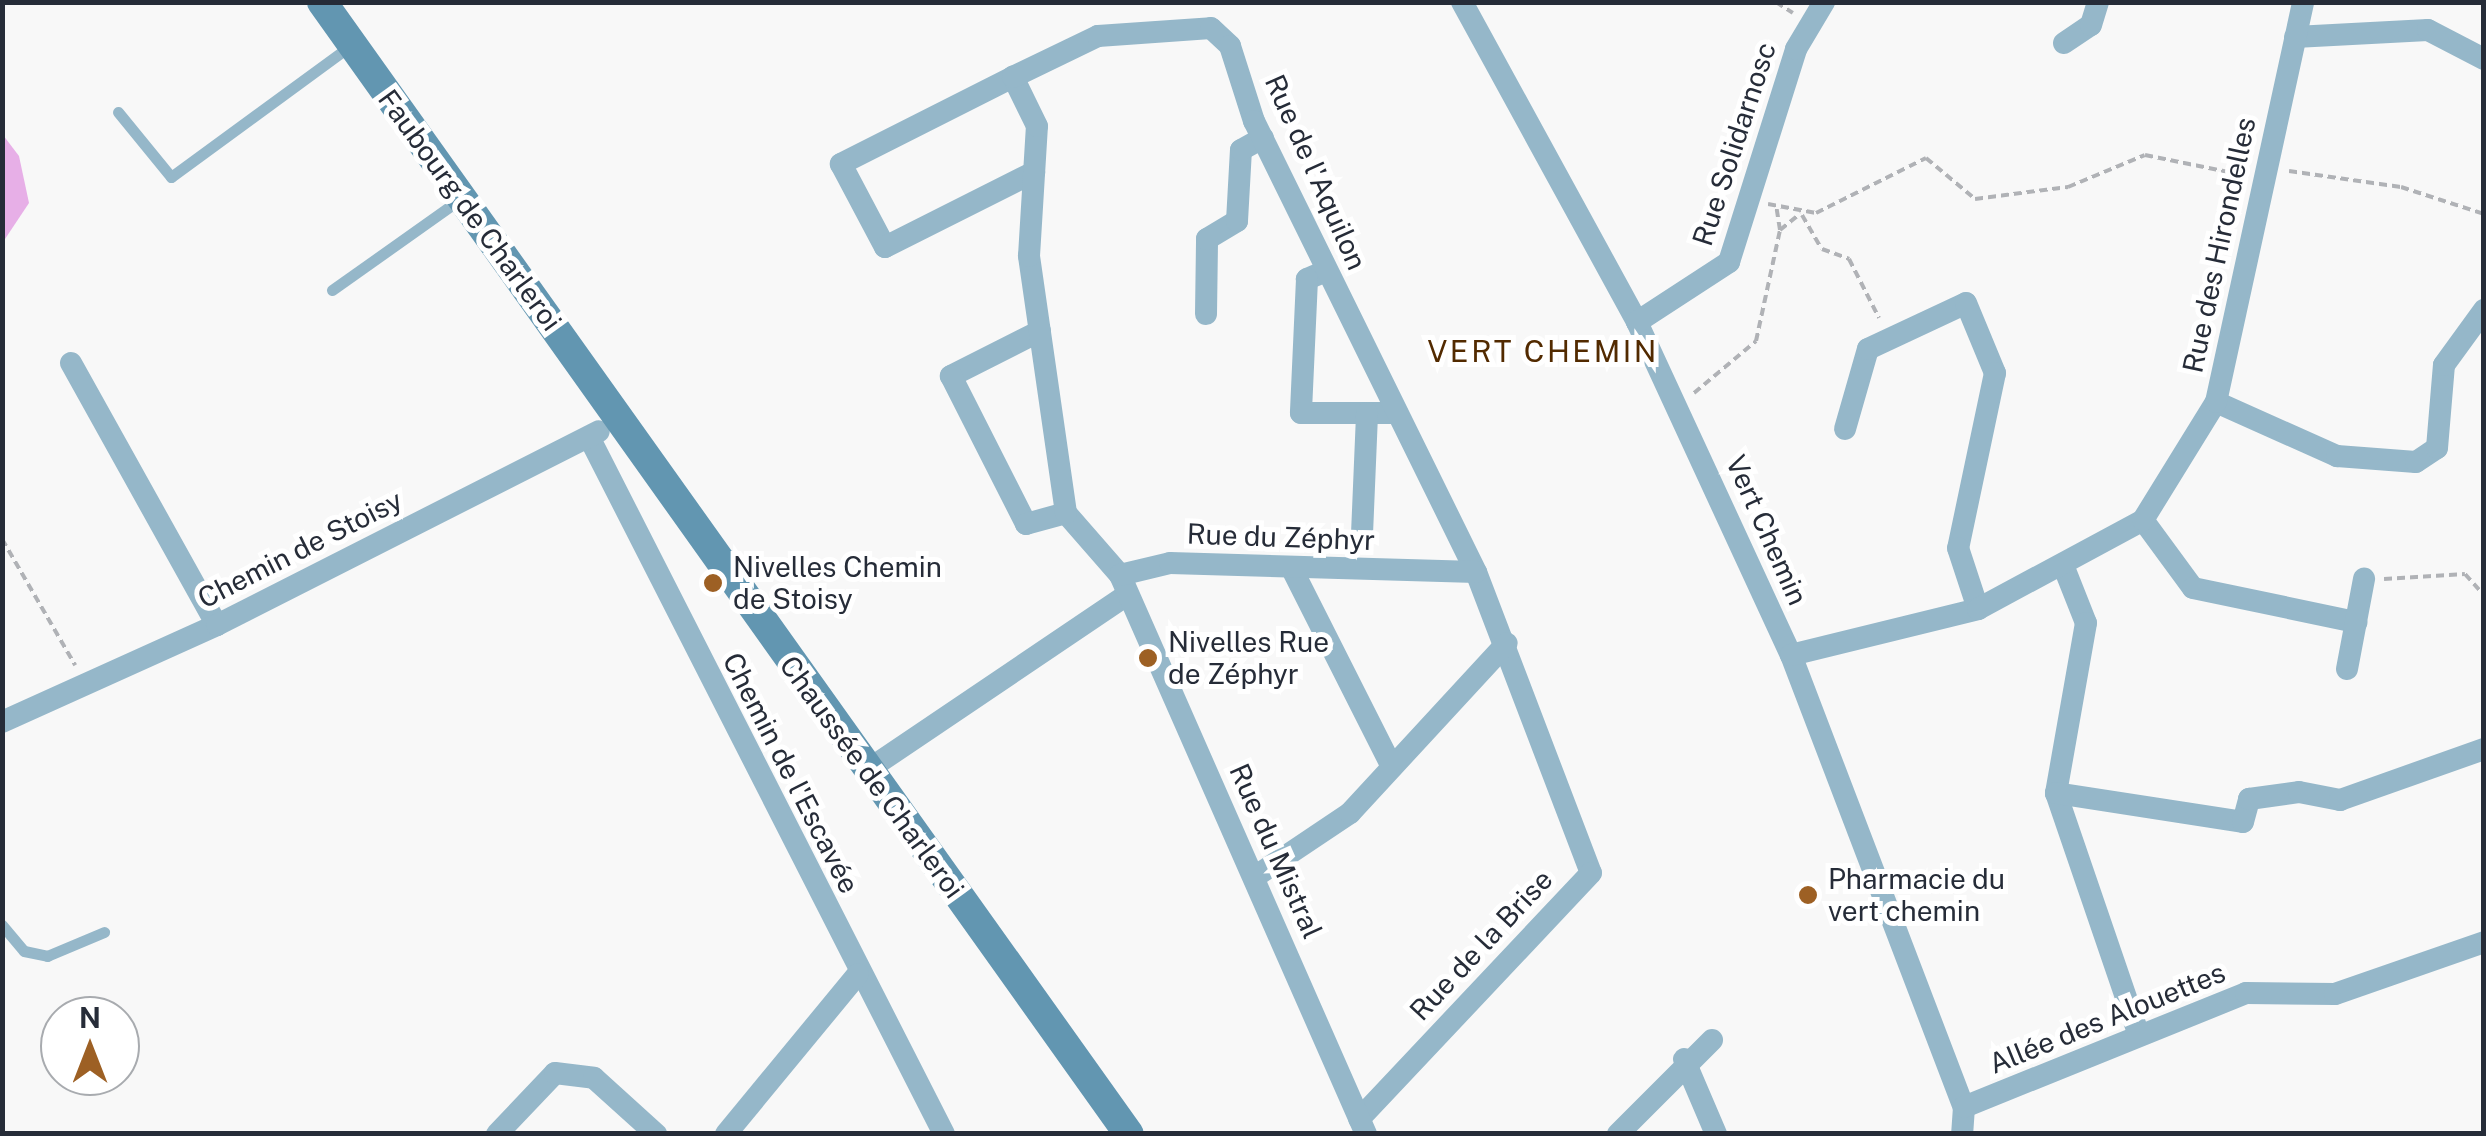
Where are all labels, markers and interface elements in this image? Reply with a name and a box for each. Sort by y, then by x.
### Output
street label: Rue Solidarnosc [1685,38,1783,250]
street label: Rue de l'Aquilon [1258,69,1374,275]
street label: Faubourg de Charleroi [371,83,569,337]
street label: Rue des Hirondelles [2175,114,2263,376]
district label: VERT CHEMIN [1427,333,1659,369]
street label: Vert Chemin [1719,450,1815,610]
street label: Chemin de Stoisy [192,483,408,615]
street label: Rue du Zéphyr [1186,517,1376,557]
place label: Nivelles Chemin de Stoisy [733,550,942,616]
marker: Nivelles Chemin de Stoisy [702,572,724,594]
place label: Nivelles Rue de Zéphyr [1168,625,1329,691]
street label: Chemin de l'Escavée [716,647,866,899]
marker: Nivelles Rue de Zéphyr [1137,647,1159,669]
street label: Chaussée de Charleroi [773,649,971,905]
street label: Rue du Mistral [1222,758,1330,944]
street label: Rue de la Brise [1402,862,1560,1028]
place label: Pharmacie du vert chemin [1828,862,2006,928]
marker: Pharmacie du vert chemin [1797,884,1819,906]
street label: Allée des Alouettes [1984,955,2230,1081]
north arrow [40,996,140,1096]
text: N [79,1001,101,1034]

